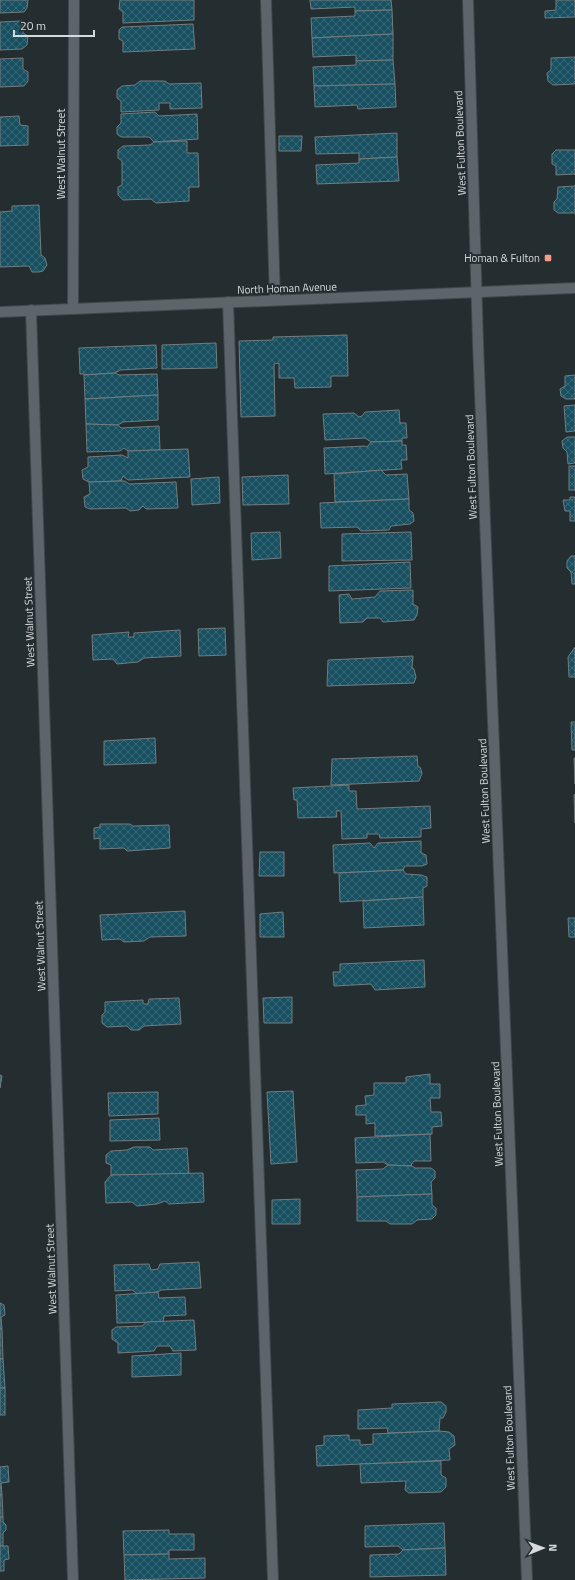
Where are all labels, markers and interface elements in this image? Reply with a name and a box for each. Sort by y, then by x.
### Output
scale bar [14,12,94,38]
text: 20 m [20,16,46,35]
street label: West Fulton Boulevard [450,90,470,196]
street label: West Walnut Street [53,109,69,199]
place label: Homan & Fulton [464,250,540,266]
marker: Homan & Fulton [543,253,553,263]
street label: North Homan Avenue [237,278,338,298]
street label: West Fulton Boulevard [461,414,481,520]
street label: West Walnut Street [19,576,39,668]
street label: West Fulton Boulevard [474,738,494,844]
street label: West Walnut Street [30,900,50,992]
street label: West Fulton Boulevard [487,1061,507,1167]
street label: West Walnut Street [41,1223,61,1315]
street label: West Fulton Boulevard [499,1385,519,1491]
north arrow [523,1528,563,1568]
text: N [545,1544,561,1552]

